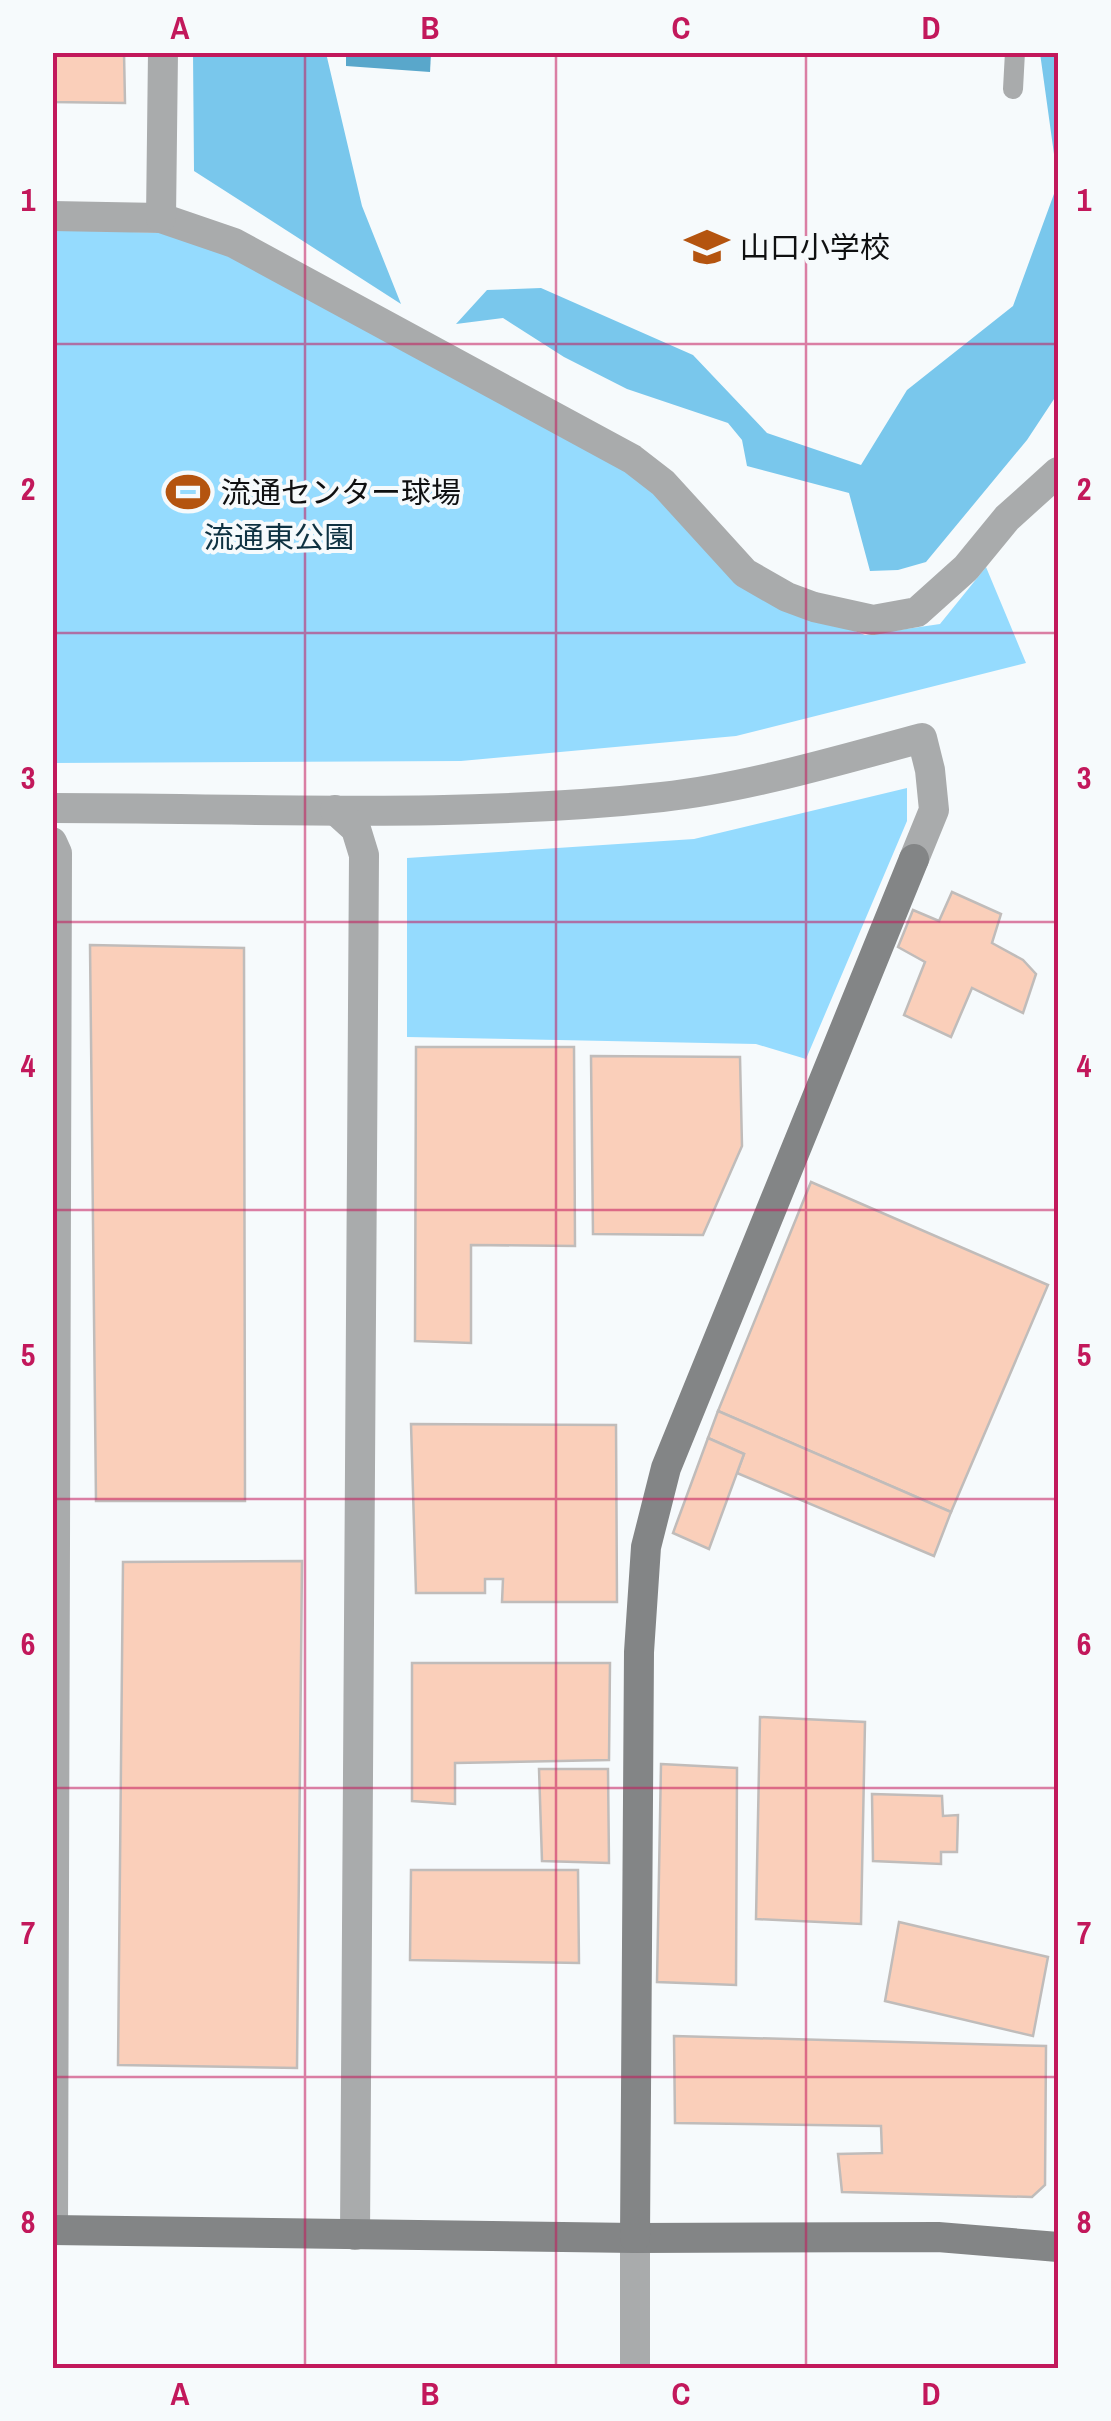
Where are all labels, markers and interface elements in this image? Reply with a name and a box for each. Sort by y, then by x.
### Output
text: A [171,6,190,49]
text: B [421,6,439,49]
text: C [672,6,690,49]
text: D [922,6,940,49]
text: 1 [21,178,36,221]
text: 1 [1077,178,1092,221]
school or university icon: 山口小学校 [683,223,731,271]
place label: 山口小学校 [740,227,890,267]
text: 2 [21,467,35,510]
text: 2 [1077,467,1091,510]
sports icon: 流通センター球場 [164,468,212,516]
place label: 流通センター球場 [221,472,461,512]
park label: 流通東公園 [204,517,354,557]
text: 3 [21,756,35,799]
text: 3 [1077,756,1091,799]
text: 4 [21,1044,36,1087]
text: 4 [1077,1044,1092,1087]
text: 5 [21,1333,35,1376]
text: 5 [1077,1333,1091,1376]
text: 6 [21,1622,35,1665]
text: 6 [1077,1622,1091,1665]
text: 7 [21,1911,35,1954]
text: 7 [1077,1911,1091,1954]
text: 8 [21,2200,35,2243]
text: 8 [1077,2200,1091,2243]
text: A [171,2372,190,2415]
text: B [421,2372,439,2415]
text: C [672,2372,690,2415]
text: D [922,2372,940,2415]

